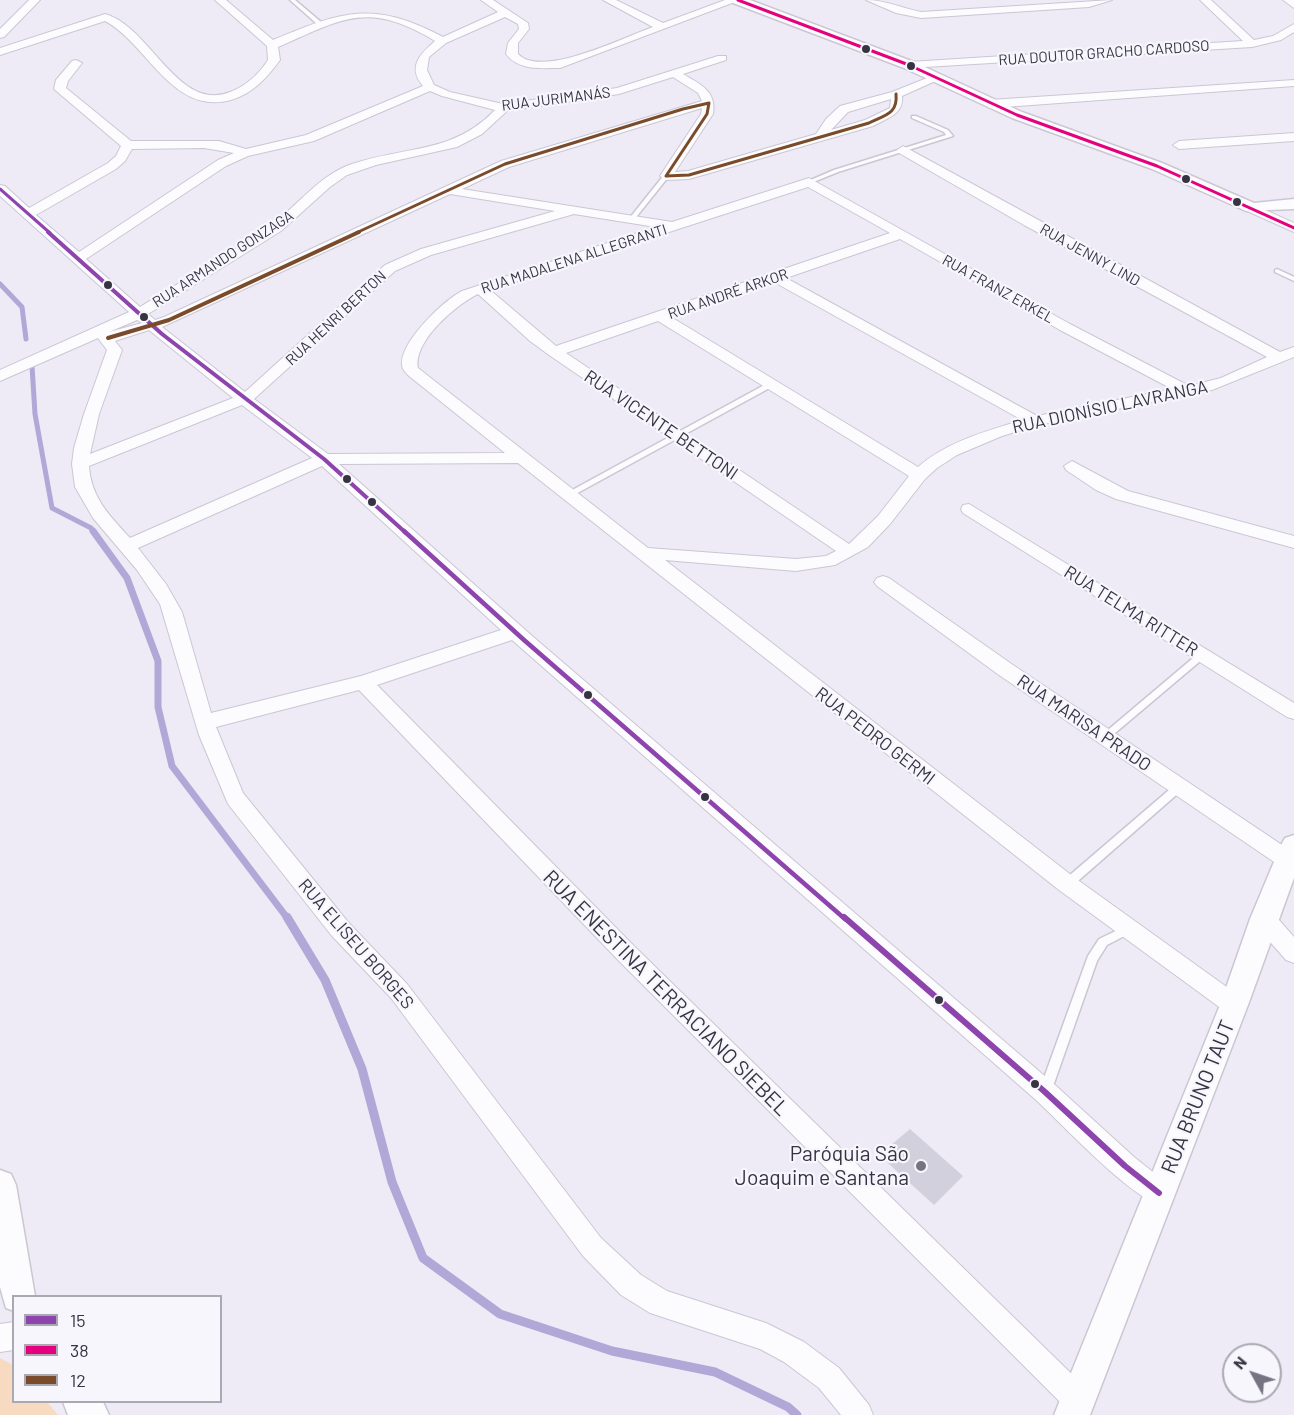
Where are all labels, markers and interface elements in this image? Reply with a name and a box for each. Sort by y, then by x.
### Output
street label: RUA DOUTOR GRACHO CARDOSO [998,37,1210,69]
unlabelled marker [860,43,872,55]
unlabelled marker [905,60,917,72]
street label: RUA JURIMANÁS [501,83,611,115]
unlabelled marker [1180,173,1192,185]
unlabelled marker [1231,196,1243,208]
street label: RUA ARMANDO GONZAGA [149,207,297,311]
street label: RUA MADALENA ALLEGRANTI [479,220,669,298]
street label: RUA JENNY LIND [1037,220,1143,290]
street label: RUA FRANZ ERKEL [939,251,1057,327]
street label: RUA ANDRÉ ARKOR [665,265,791,323]
street label: RUA HENRI BERTON [282,267,390,369]
unlabelled marker [102,279,114,291]
unlabelled marker [138,311,150,323]
street label: RUA VICENTE BETTONI [580,365,742,485]
street label: RUA DIONÍSIO LAVRANGA [1010,376,1210,438]
unlabelled marker [341,473,353,485]
unlabelled marker [366,496,378,508]
street label: RUA TELMA RITTER [1060,561,1202,661]
street label: RUA MARISA PRADO [1013,670,1155,776]
street label: RUA PEDRO GERMI [811,683,939,789]
unlabelled marker [582,689,594,701]
unlabelled marker [699,791,711,803]
street label: RUA ENESTINA TERRACIANO SIEBEL [538,865,794,1121]
street label: RUA ELISEU BORGES [294,874,418,1014]
unlabelled marker [933,994,945,1006]
street label: RUA BRUNO TAUT [1156,1017,1240,1177]
unlabelled marker [1029,1078,1041,1090]
place label: Paróquia São Joaquim e Santana [735,1141,909,1191]
marker: Paróquia São Joaquim e Santana [914,1159,928,1173]
legend [12,1295,222,1403]
text: 15 [70,1309,86,1331]
text: 38 [70,1339,89,1361]
north arrow [1222,1343,1282,1403]
text: N [1229,1352,1250,1373]
text: 12 [70,1369,86,1391]

